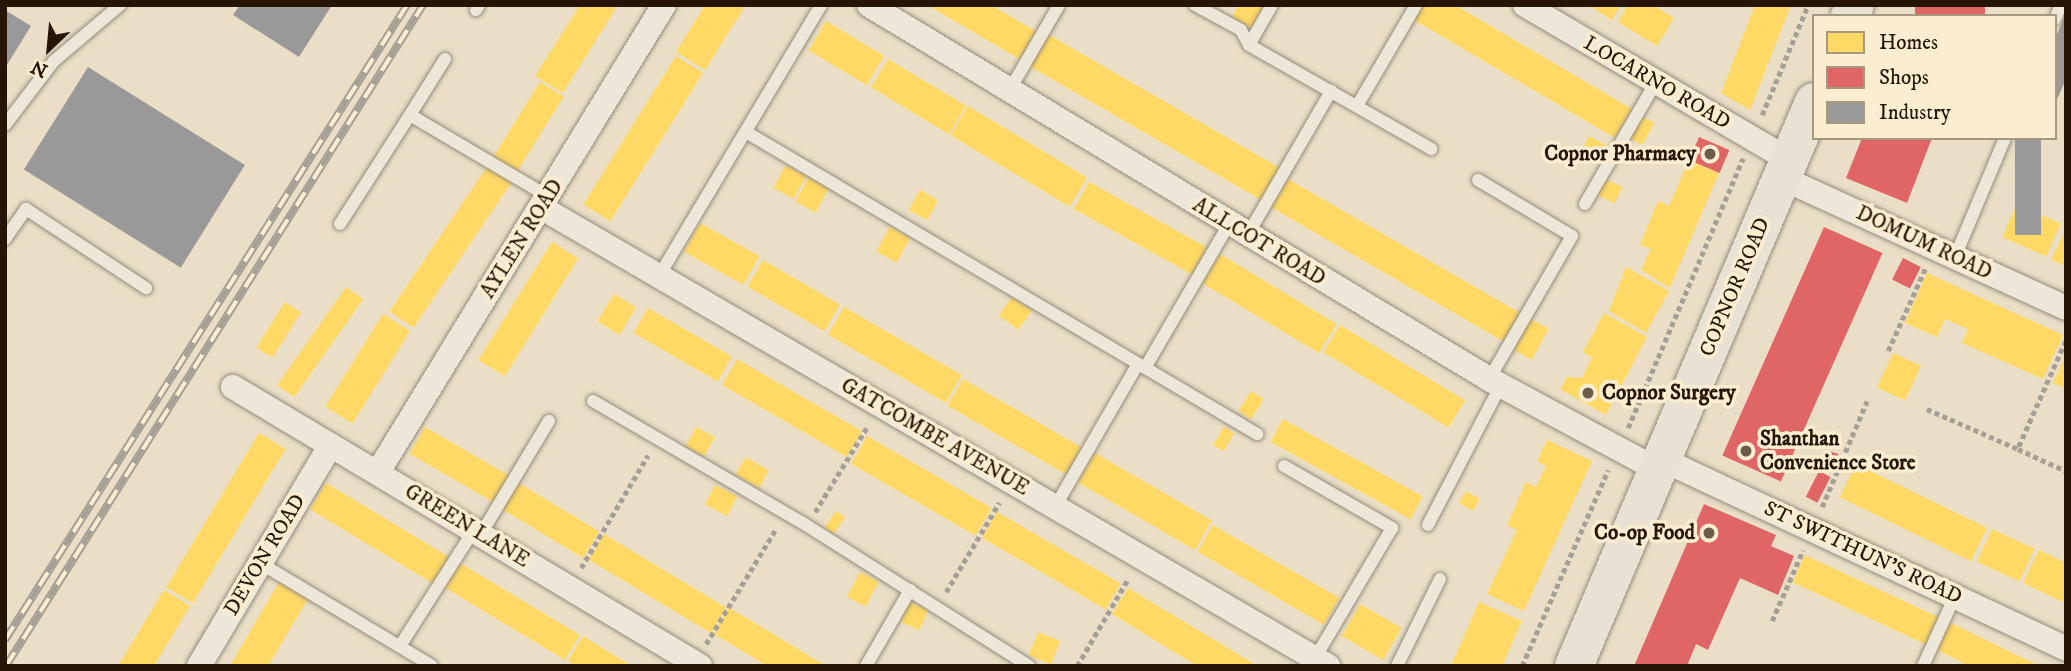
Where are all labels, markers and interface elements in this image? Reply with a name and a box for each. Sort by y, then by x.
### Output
north arrow [14,14,84,84]
legend [1812,14,2057,140]
text: Homes [1879,30,1938,56]
street label: LOCARNO ROAD [1579,31,1735,135]
text: N [28,55,52,82]
text: Shops [1879,65,1929,91]
text: Industry [1879,100,1951,126]
place label: Copnor Pharmacy [1544,141,1696,167]
marker: Copnor Pharmacy [1702,146,1718,162]
street label: AYLEN ROAD [475,175,569,303]
street label: ALLCOT ROAD [1188,192,1330,292]
street label: DOMUM ROAD [1852,201,1996,285]
street label: COPNOR ROAD [1694,214,1776,360]
street label: GATCOMBE AVENUE [836,373,1034,501]
place label: Copnor Surgery [1602,380,1736,406]
marker: Copnor Surgery [1580,385,1596,401]
place label: Shanthan Convenience Store [1760,426,1916,476]
marker: Shanthan Convenience Store [1738,443,1754,459]
street label: GREEN LANE [400,479,534,573]
street label: DEVON ROAD [219,490,311,620]
street label: ST SWITHUN'S ROAD [1760,496,1966,610]
place label: Co-op Food [1594,520,1695,546]
marker: Co-op Food [1701,525,1717,541]

